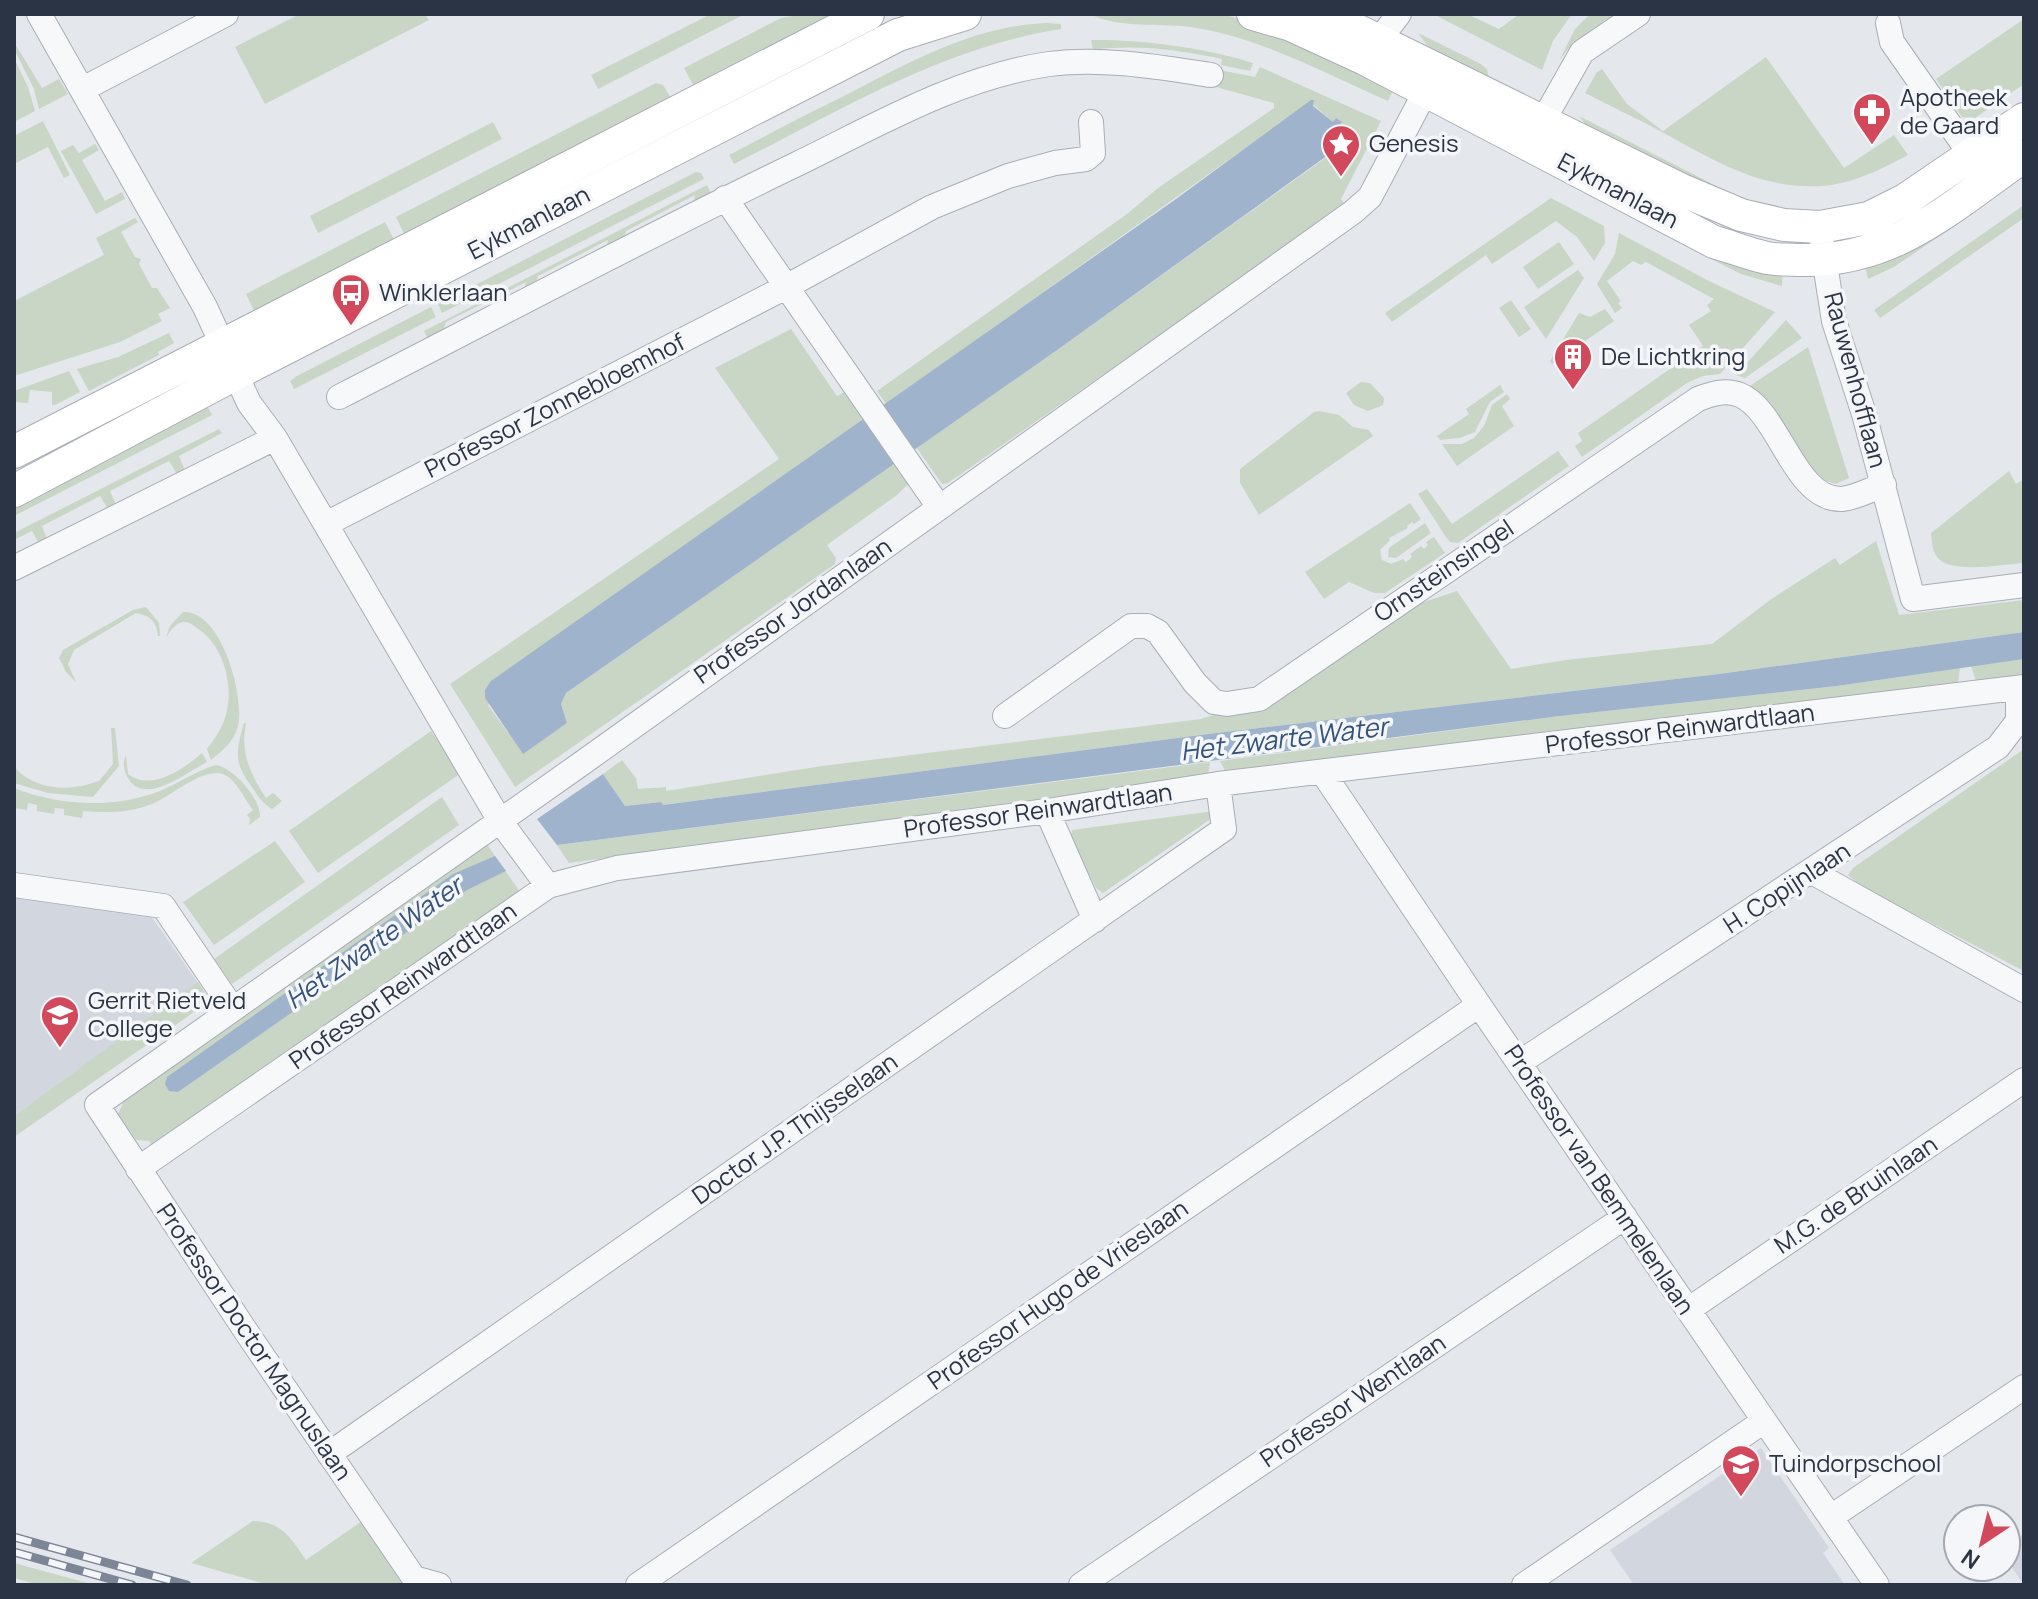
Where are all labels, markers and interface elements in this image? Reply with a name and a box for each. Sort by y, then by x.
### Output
place label: Apotheek de Gaard [1900,80,2009,141]
pharmacy icon: Apotheek de Gaard [1851,91,1893,146]
place icon: Genesis [1320,123,1362,178]
place label: Genesis [1369,126,1459,159]
street label: Eykmanlaan [1552,144,1685,235]
street label: Eykmanlaan [462,177,595,266]
bus stop icon: Winklerlaan [330,272,372,327]
place label: Winklerlaan [379,275,508,308]
street label: Rauwenhofflaan [1817,288,1896,471]
street label: Professor Zonnebloemhof [418,324,691,485]
building icon: De Lichtkring [1552,336,1594,391]
place label: De Lichtkring [1601,339,1746,372]
street label: Ornsteinsingel [1367,511,1520,629]
street label: Professor Jordanlaan [687,529,897,690]
street label: Professor Reinwardtlaan [1543,695,1816,760]
water label: Het Zwarte Water [1178,707,1393,769]
street label: Professor Reinwardtlaan [901,774,1174,845]
street label: H. Copijnlaan [1716,833,1856,940]
water label: Het Zwarte Water [278,866,472,1017]
street label: Professor Reinwardtlaan [282,894,523,1076]
place label: Gerrit Rietveld College [88,983,246,1044]
school or university icon: Gerrit Rietveld College [39,994,81,1049]
street label: Professor van Bemmelenlaan [1497,1038,1703,1321]
street label: Doctor J.P. Thijsselaan [685,1044,903,1211]
street label: M.G. de Bruinlaan [1767,1127,1943,1261]
street label: Professor Hugo de Vrieslaan [920,1191,1194,1396]
street label: Professor Doctor Magnuslaan [150,1196,361,1486]
street label: Professor Wentlaan [1253,1325,1451,1474]
school or university icon: Tuindorpschool [1720,1443,1762,1498]
place label: Tuindorpschool [1769,1446,1941,1479]
north arrow [1942,1503,2022,1583]
text: N [1955,1543,1986,1576]

